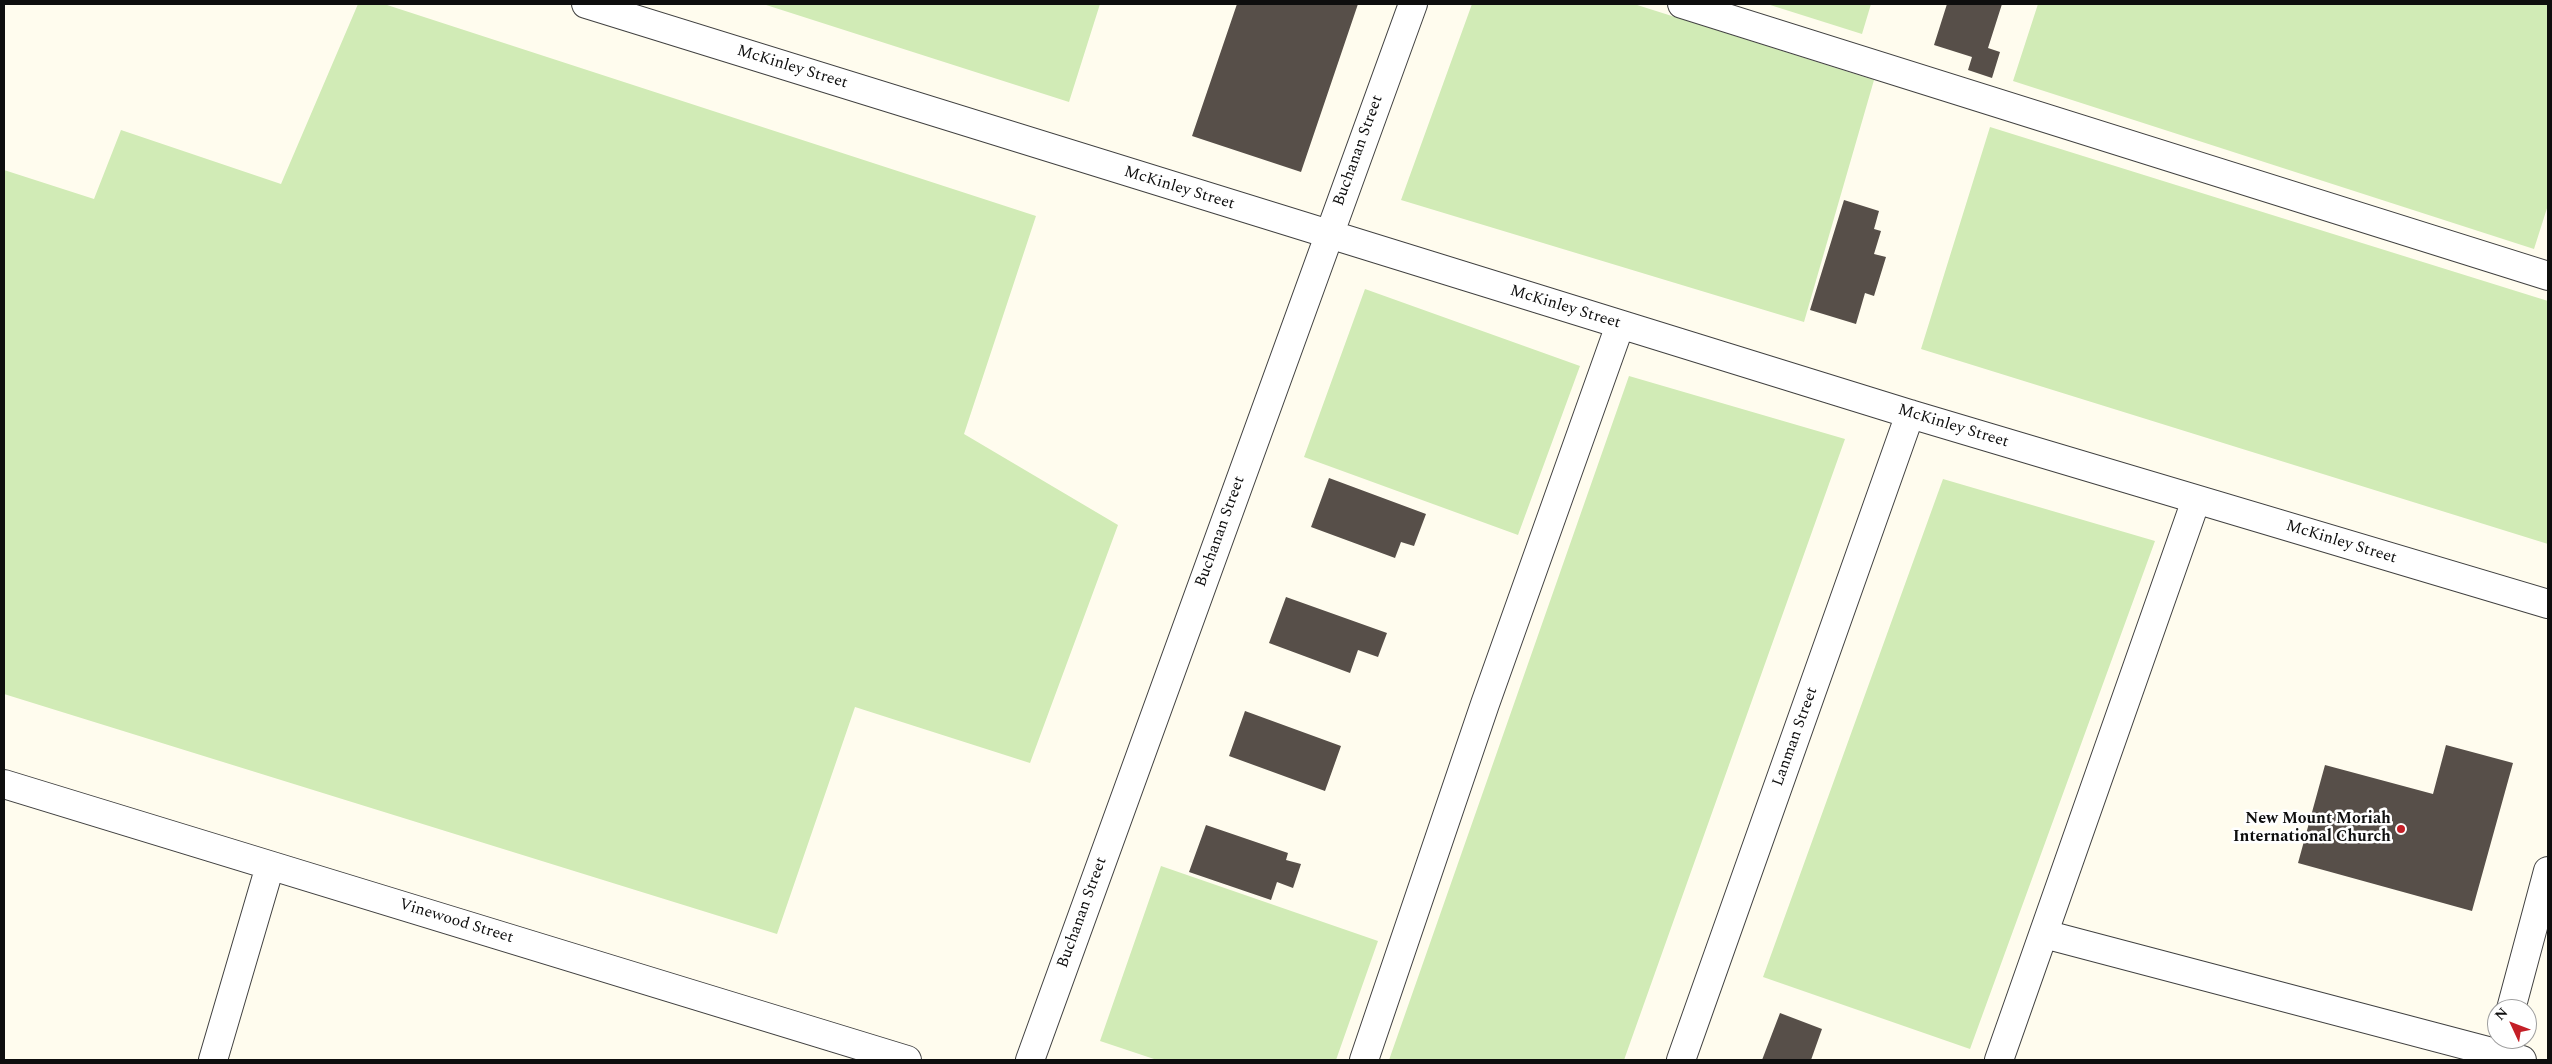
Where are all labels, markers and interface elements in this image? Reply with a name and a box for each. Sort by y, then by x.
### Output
street label: McKinley Street [734,42,850,94]
street label: Buchanan Street [1330,93,1388,209]
street label: McKinley Street [1121,163,1237,215]
street label: McKinley Street [1507,282,1623,334]
street label: McKinley Street [1895,401,2011,453]
street label: Buchanan Street [1192,474,1250,590]
street label: McKinley Street [2283,517,2399,569]
street label: Lanman Street [1769,685,1823,789]
place label: New Mount Moriah International Church [2233,810,2391,848]
marker: New Mount Moriah International Church [2395,823,2407,835]
street label: Buchanan Street [1054,855,1112,971]
street label: Vinewood Street [397,896,515,948]
north arrow [2487,999,2537,1049]
text: N [2490,1003,2513,1025]

